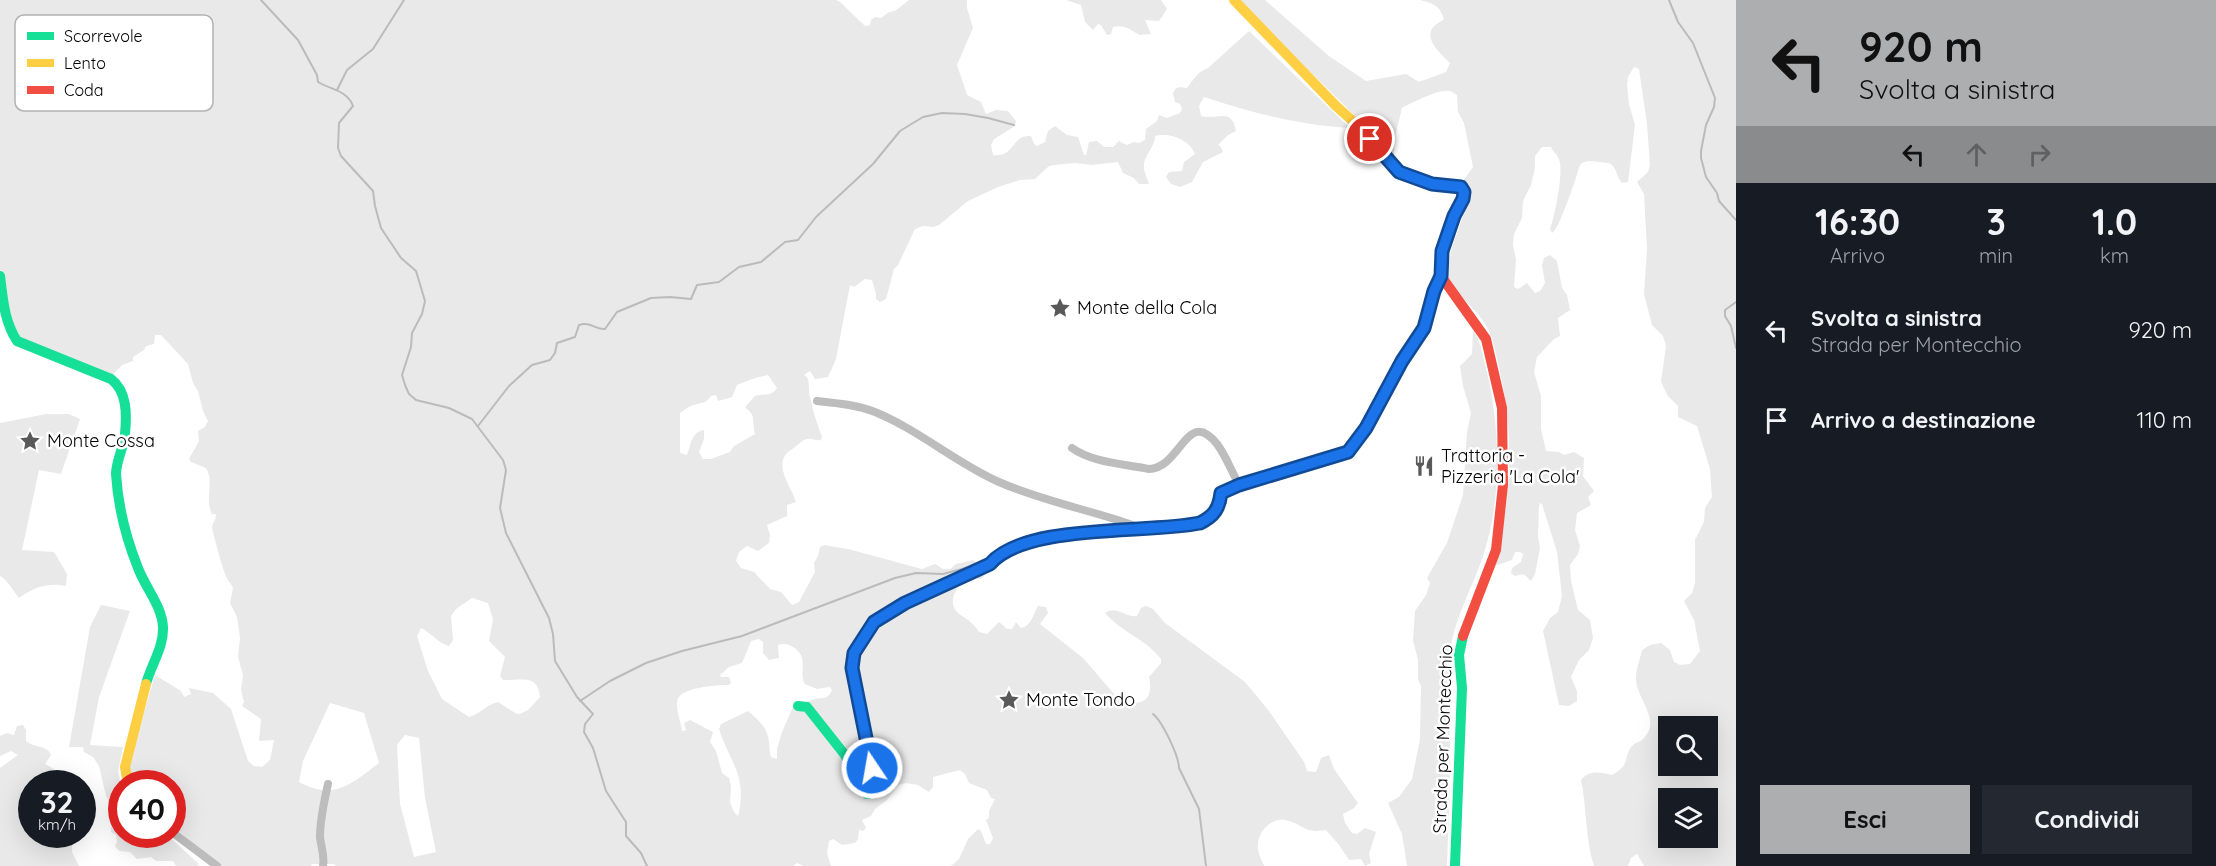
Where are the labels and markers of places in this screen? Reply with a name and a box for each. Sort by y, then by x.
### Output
pin [1344,113,1395,164]
place icon: Monte della Cola [1048,296,1072,320]
place label: Monte della Cola [1077,296,1217,319]
place icon: Monte Cossa [18,429,42,453]
place label: Monte Cossa [47,429,155,452]
place label: Trattoria - Pizzeria 'La Cola' [1441,444,1579,488]
restaurant icon: Trattoria - Pizzeria 'La Cola' [1412,454,1436,478]
place icon: Monte Tondo [997,688,1021,712]
place label: Monte Tondo [1026,688,1135,711]

